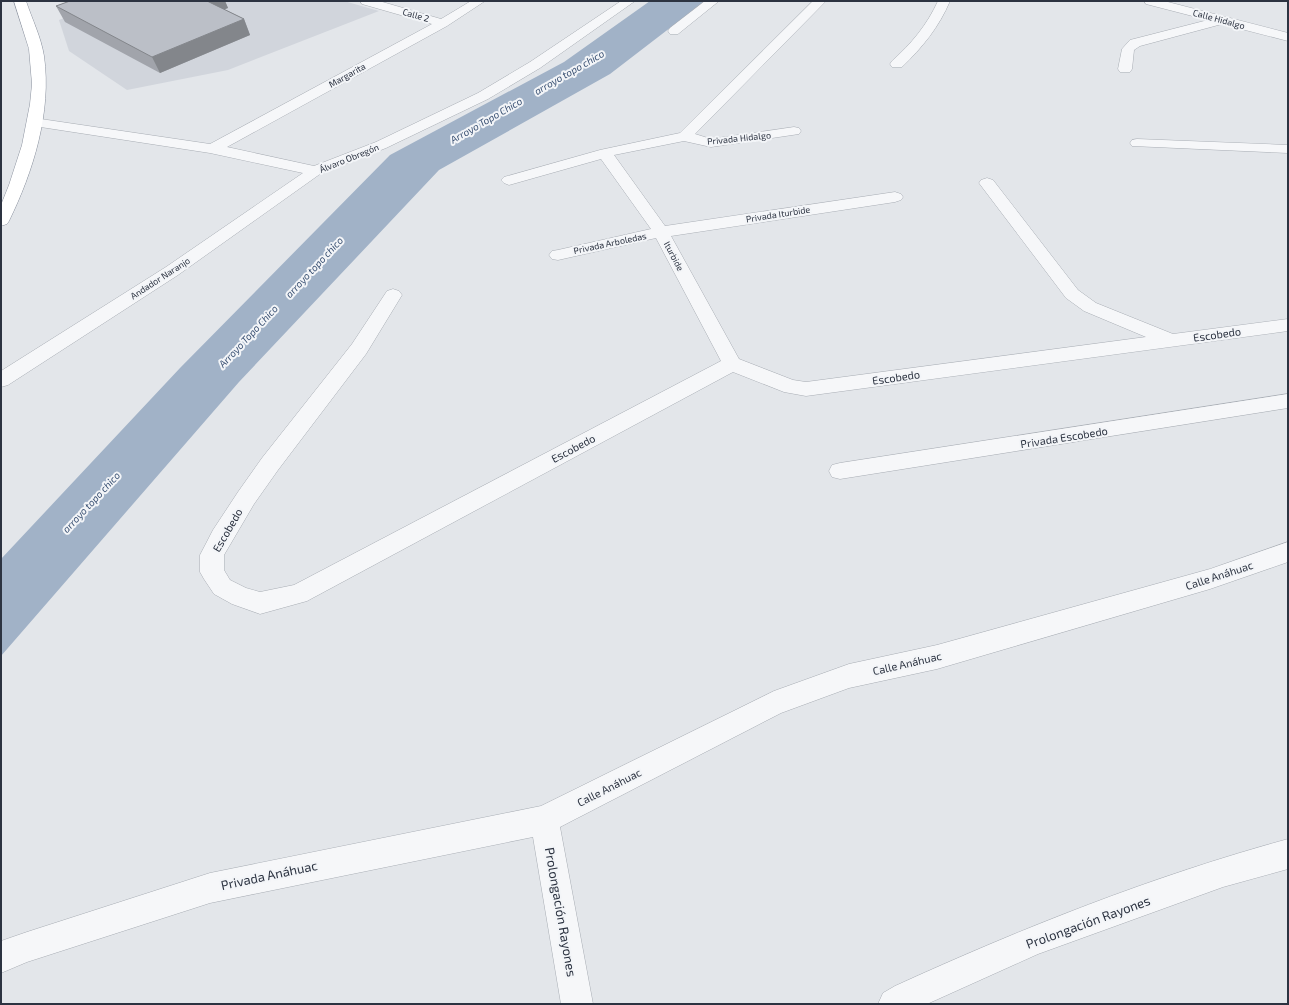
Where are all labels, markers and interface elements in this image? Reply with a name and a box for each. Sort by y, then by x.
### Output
street label: Calle 2 [401,6,431,24]
street label: Calle Hidalgo [1192,7,1246,31]
water label: arroyo topo chico [532,47,607,98]
street label: Margarita [327,60,367,90]
water label: Arroyo Topo Chico [447,94,525,147]
street label: Privada Hidalgo [707,129,771,147]
street label: Álvaro Obregón [317,140,380,175]
street label: Privada Iturbide [745,203,811,225]
street label: Privada Arboledas [572,230,648,256]
water label: arroyo topo chico [283,234,346,301]
street label: Iturbide [662,239,686,273]
street label: Andador Naranjo [128,255,192,301]
water label: Arroyo Topo Chico [215,302,281,371]
street label: Escobedo [1192,324,1242,344]
street label: Escobedo [871,367,921,387]
street label: Privada Escobedo [1019,424,1109,450]
street label: Escobedo [549,431,597,465]
water label: arroyo topo chico [60,469,123,536]
street label: Escobedo [209,506,245,554]
street label: Calle Anáhuac [1184,558,1254,592]
street label: Calle Anáhuac [871,649,943,677]
street label: Calle Anáhuac [575,765,643,809]
street label: Prolongación Rayones [542,846,580,978]
street label: Privada Anáhuac [219,857,319,893]
street label: Prolongación Rayones [1024,892,1152,952]

